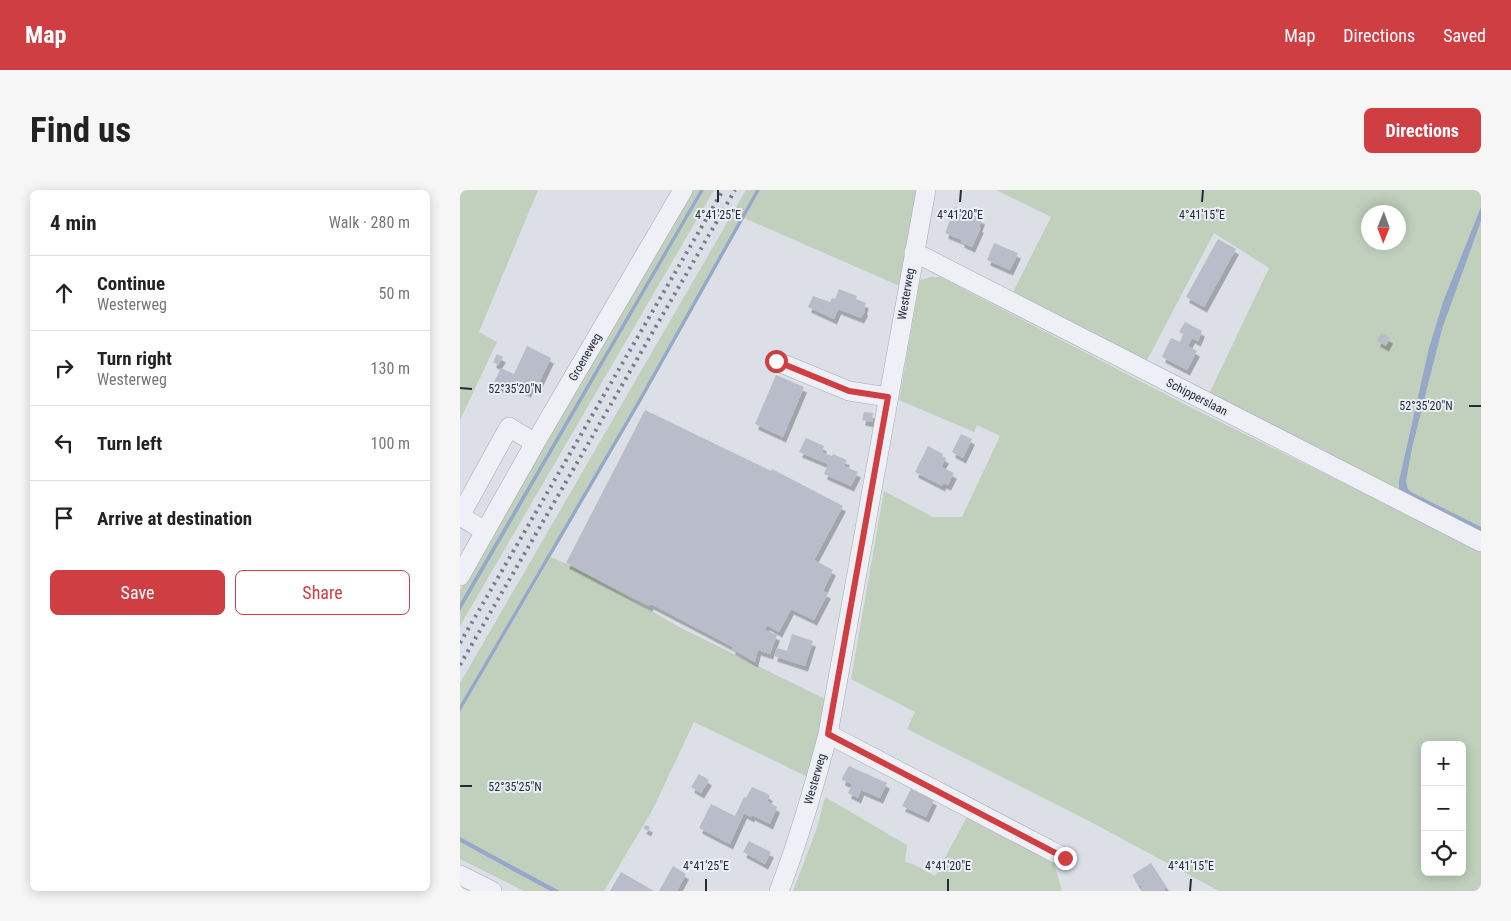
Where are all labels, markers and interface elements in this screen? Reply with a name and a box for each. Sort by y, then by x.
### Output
text: Map [25,21,66,49]
text: Map [1284,25,1315,46]
text: Directions [1343,25,1415,46]
text: Saved [1443,25,1486,46]
button: Directions [1364,108,1481,153]
text: Find us [30,110,131,151]
north arrow [1361,205,1406,250]
text: 4°41'25"E [695,208,741,222]
text: 4°41'20"E [937,208,983,222]
text: 4°41'15"E [1179,208,1225,222]
text: 4 min [50,211,97,235]
text: Walk · 280 m [329,213,410,232]
street label: Westerweg [895,267,917,321]
text: Continue [97,272,165,295]
icon: ahead [50,279,78,307]
text: 50 m [378,284,410,303]
text: Westerweg [97,295,167,314]
street label: Groeneweg [566,330,604,383]
text: Turn right [97,347,172,370]
route start [765,350,788,373]
icon: right [50,354,78,382]
text: 130 m [371,359,410,378]
text: Westerweg [97,370,167,389]
street label: Schipperslaan [1164,376,1230,419]
text: 52°35'20"N [488,382,542,396]
text: 52°35'20"N [1399,399,1453,413]
icon: left [50,429,78,457]
text: Turn left [97,432,162,455]
text: 100 m [371,434,410,453]
icon: arrive [50,504,78,532]
text: Arrive at destination [97,507,252,530]
button: Save [50,570,225,615]
button: Share [235,570,410,615]
map controls [1421,741,1466,876]
button: + [1421,741,1466,786]
street label: Westerweg [801,752,829,806]
text: 52°35'25"N [488,780,542,794]
button: − [1421,786,1466,831]
button: locate [1421,831,1466,876]
route end [1054,847,1077,870]
text: 4°41'25"E [683,859,729,873]
text: 4°41'20"E [925,859,971,873]
text: 4°41'15"E [1168,859,1214,873]

